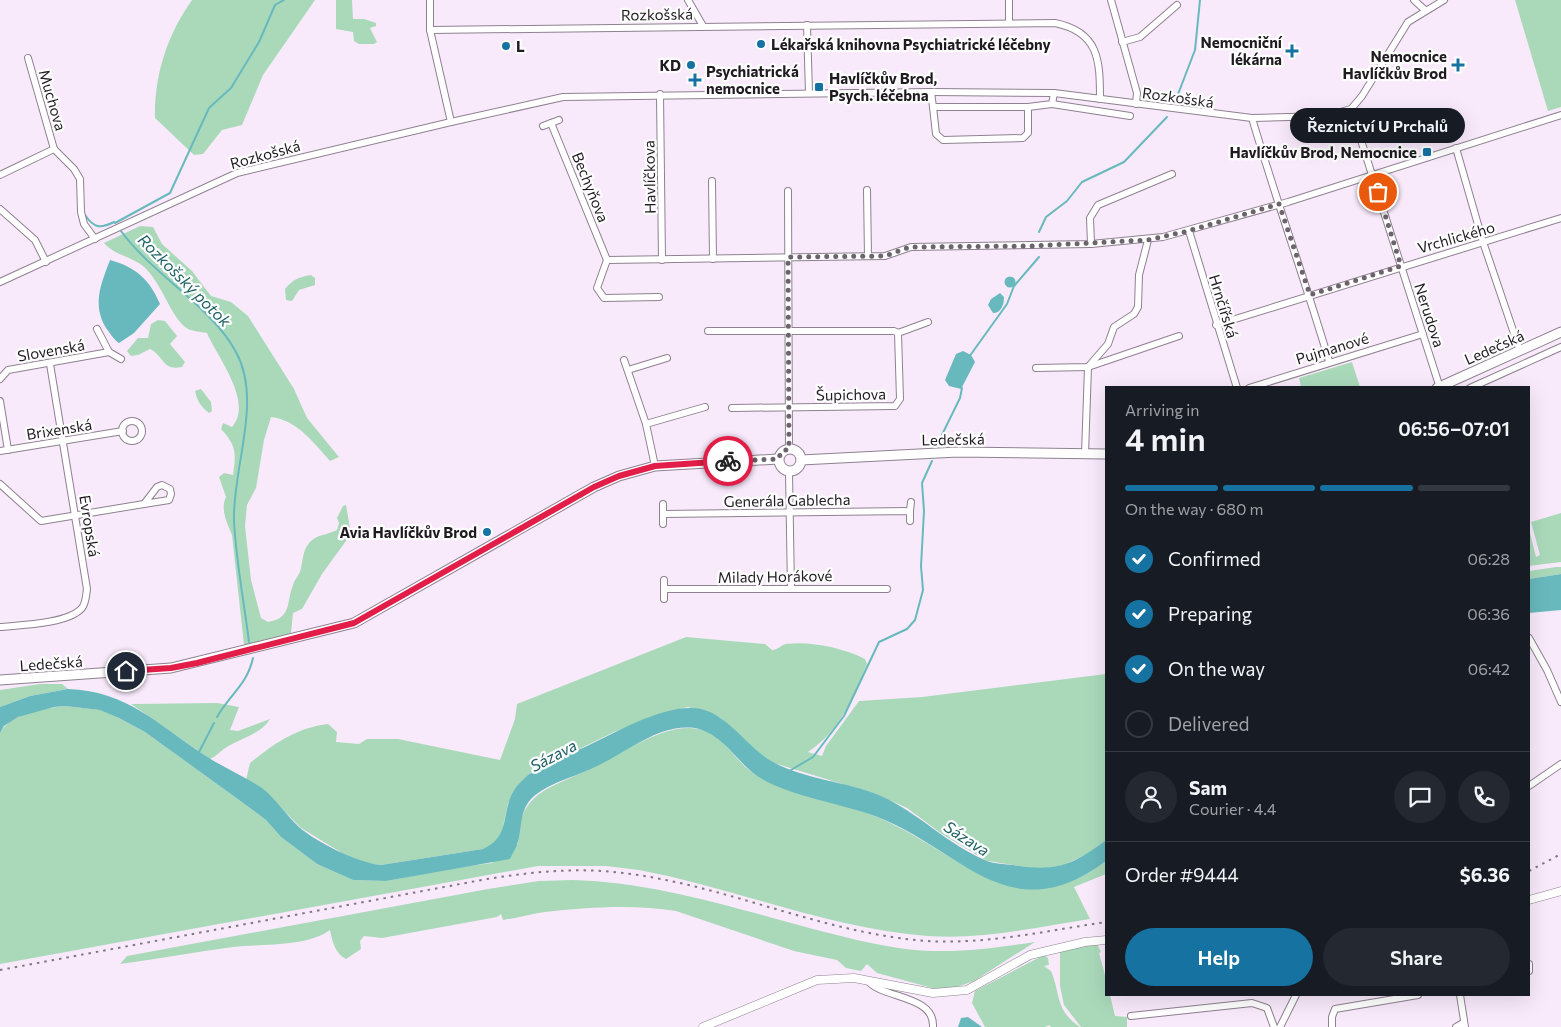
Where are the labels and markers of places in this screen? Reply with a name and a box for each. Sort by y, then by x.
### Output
place label: Nemocniční lékárna [1201,33,1283,68]
place label: Lékařská knihovna Psychiatrické léčebny [771,35,1052,53]
place label: L [516,37,525,55]
marker: Lékařská knihovna Psychiatrické léčebny [755,38,767,50]
marker: L [500,40,512,52]
marker: Nemocniční lékárna [1286,45,1298,57]
place label: Nemocnice Havlíčkův Brod [1343,47,1447,82]
place label: KD [660,56,681,74]
marker: Nemocnice Havlíčkův Brod [1451,58,1465,72]
marker: KD [685,59,697,71]
place label: Psychiatrická nemocnice [706,62,799,97]
place label: Havlíčkův Brod, Psych. léčebna [829,69,937,104]
marker: Psychiatrická nemocnice [688,73,702,87]
marker: Havlíčkův Brod, Psych. léčebna [813,81,825,93]
callout: Řeznictví U Prchalů [1290,107,1466,142]
place label: Havlíčkův Brod, Nemocnice [1229,143,1417,161]
marker: Havlíčkův Brod, Nemocnice [1421,146,1433,158]
pin [1357,171,1399,213]
place label: Avia Havlíčkův Brod [339,523,477,541]
marker: Avia Havlíčkův Brod [481,526,493,538]
pin [105,650,147,692]

